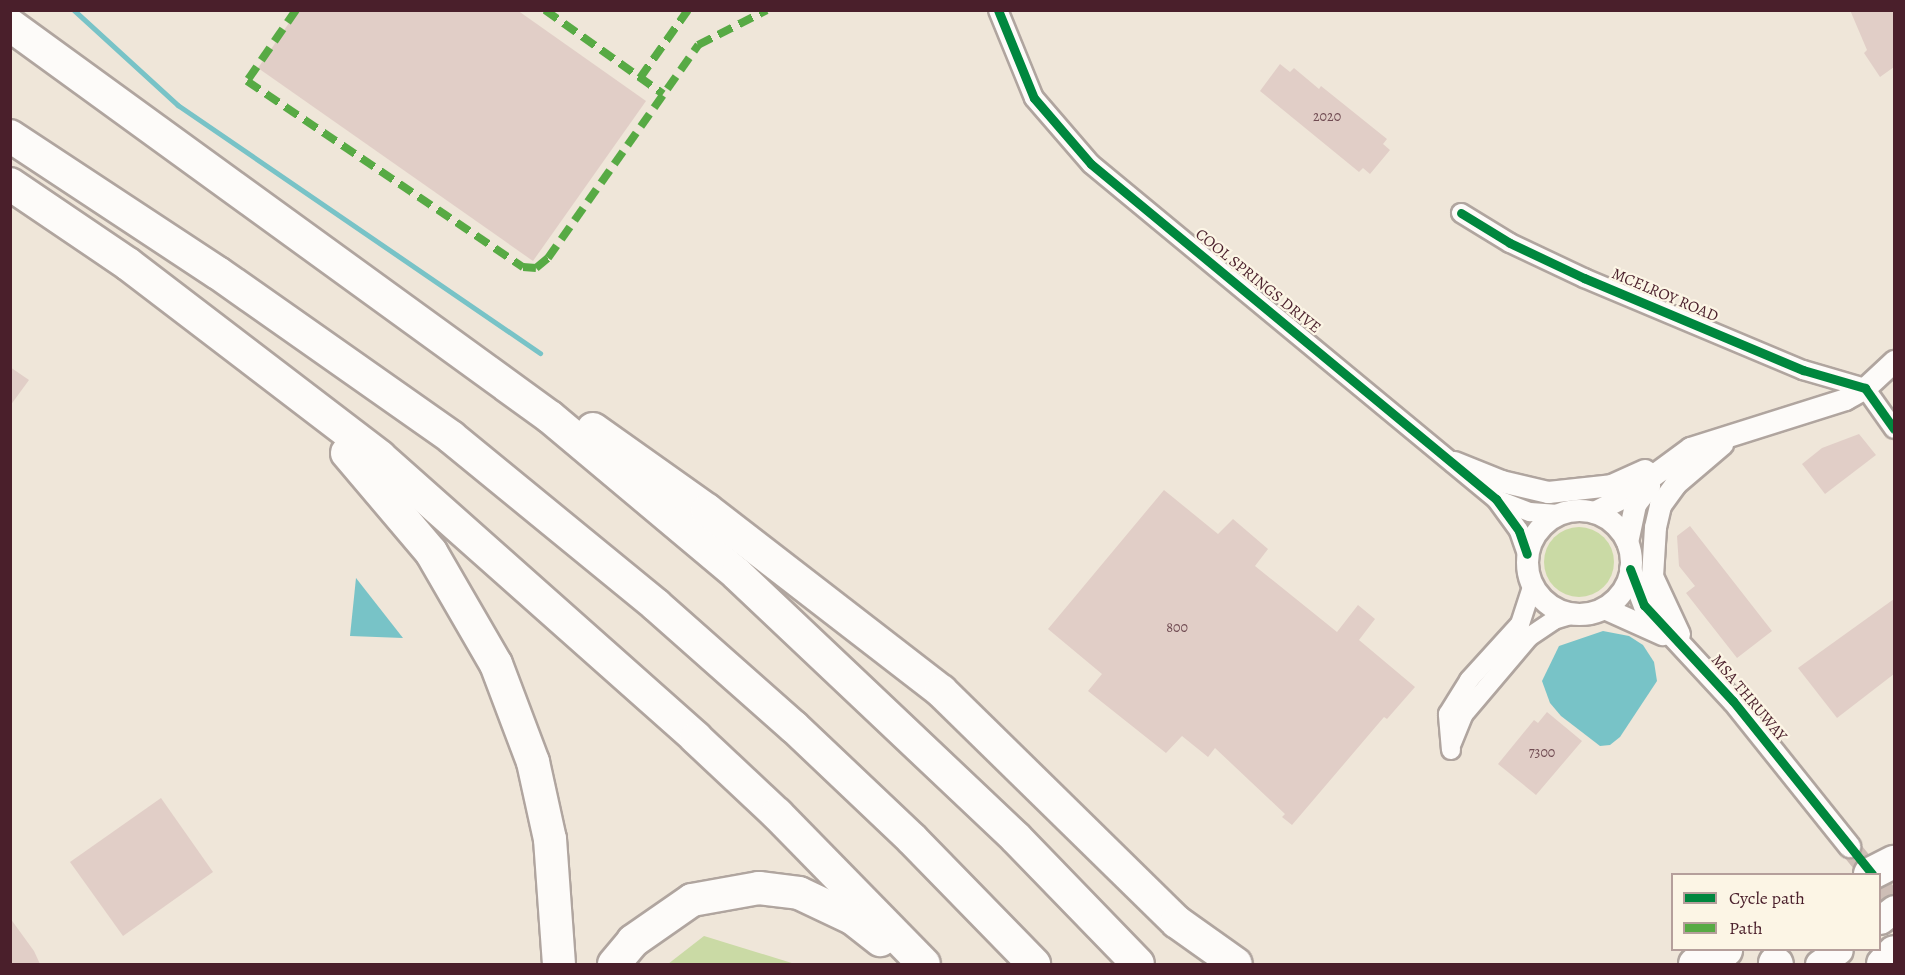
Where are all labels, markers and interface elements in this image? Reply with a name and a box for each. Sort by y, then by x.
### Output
house number: 2020 [1313,109,1341,125]
street label: COOL SPRINGS DRIVE [1191,224,1325,338]
street label: MCELROY ROAD [1609,264,1721,326]
house number: 800 [1166,620,1188,636]
street label: MSA THRUWAY [1707,651,1791,745]
house number: 7300 [1529,745,1555,761]
legend [1671,873,1881,951]
text: Cycle path [1729,886,1805,910]
text: Path [1729,916,1763,940]

